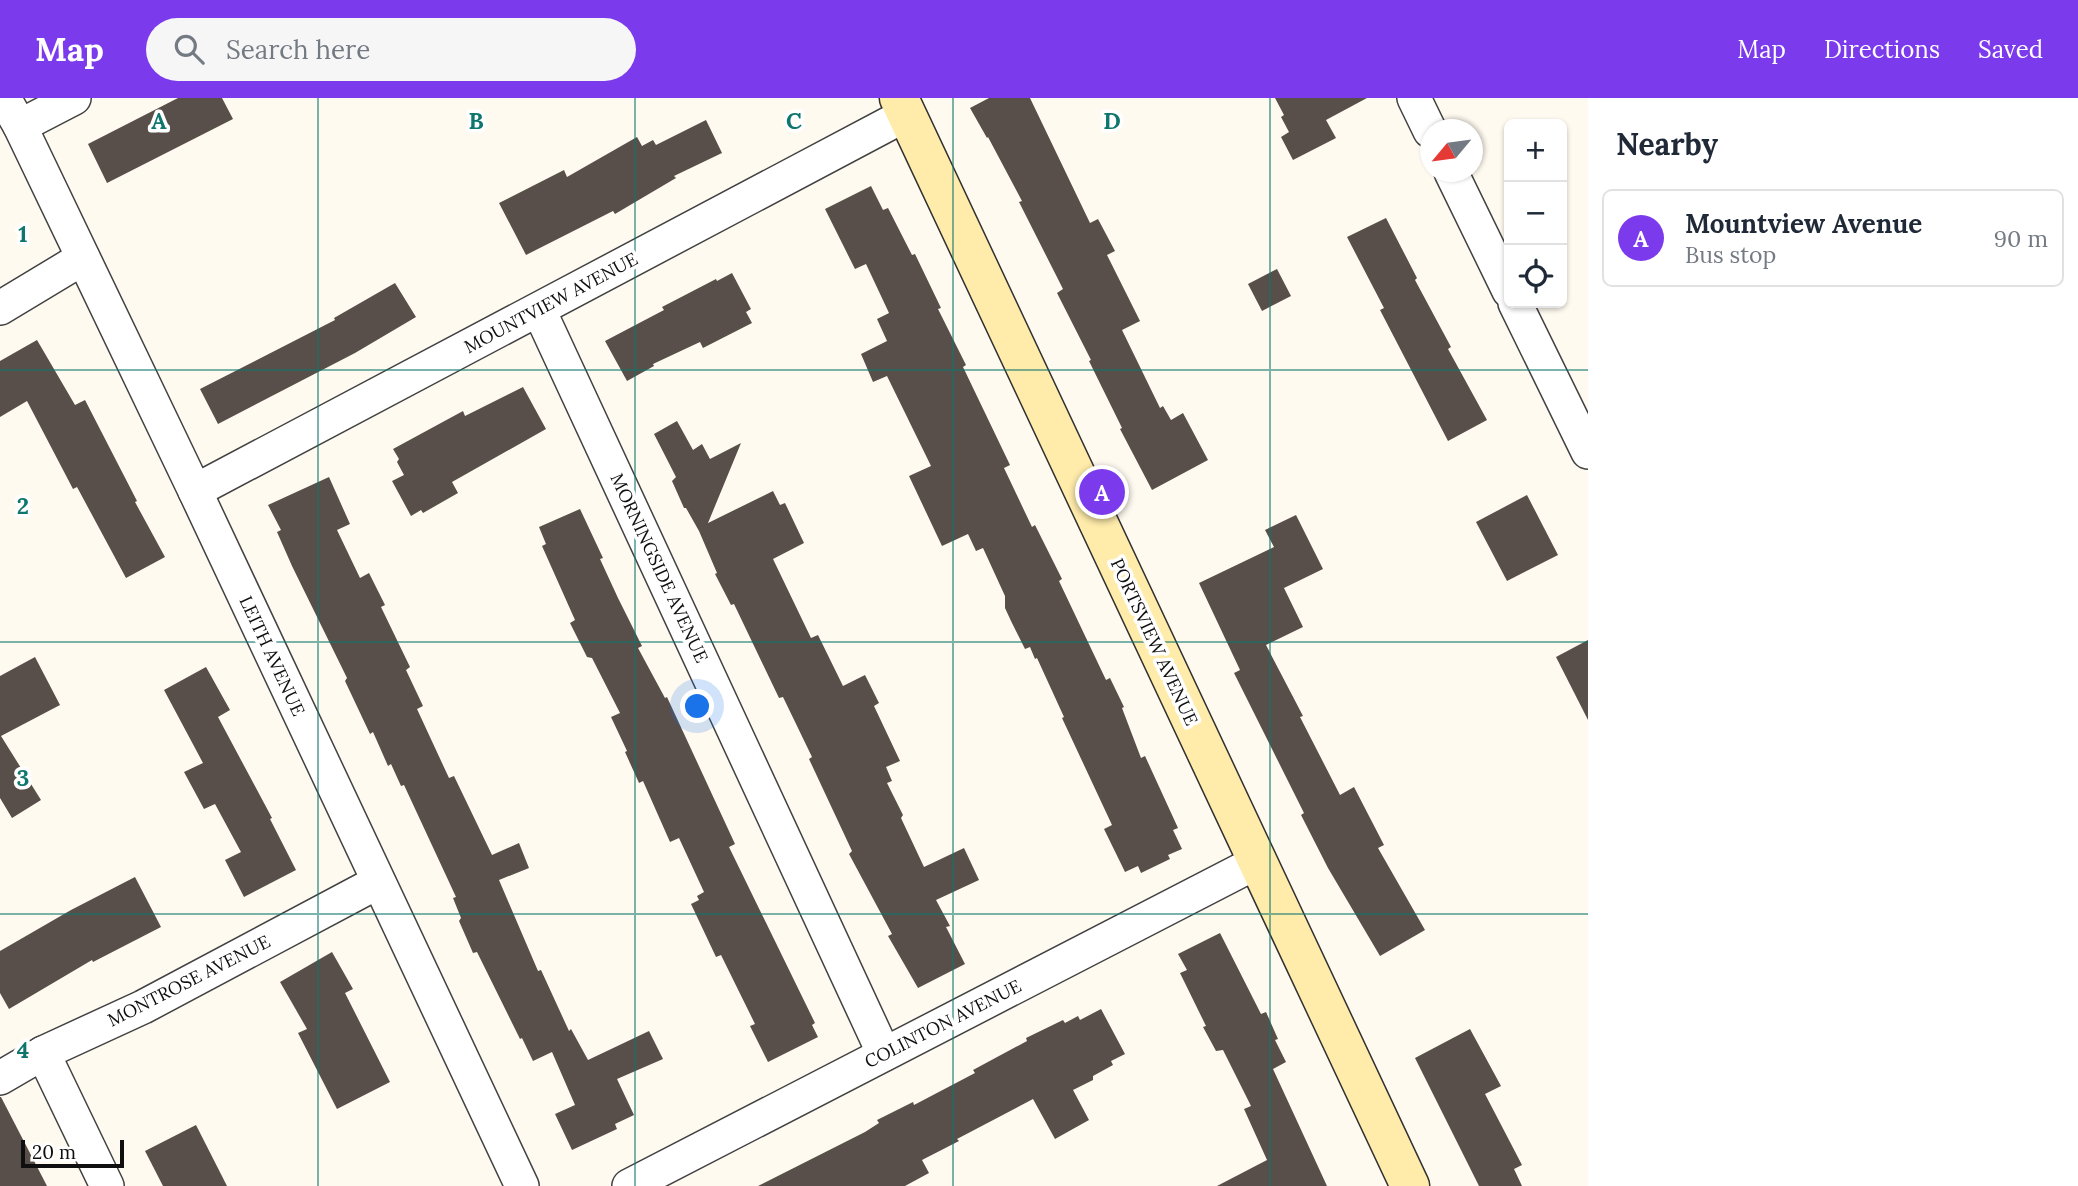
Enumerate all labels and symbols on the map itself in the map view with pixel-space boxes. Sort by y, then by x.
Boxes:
text: A [151,106,167,135]
text: B [468,106,484,135]
text: C [786,106,802,135]
text: D [1103,106,1121,135]
north arrow [1420,119,1483,182]
text: 1 [18,219,28,248]
street label: MOUNTVIEW AVENUE [460,247,642,358]
pin: A [1079,466,1125,518]
street label: MORNINGSIDE AVENUE [605,469,713,666]
text: 2 [17,491,29,520]
street label: PORTSVIEW AVENUE [1106,555,1203,729]
street label: LEITH AVENUE [235,592,310,720]
your location [680,689,714,723]
text: 3 [17,763,29,792]
street label: MONTROSE AVENUE [104,930,274,1032]
street label: COLINTON AVENUE [861,974,1025,1073]
text: 4 [17,1035,29,1064]
scale bar [21,1137,124,1169]

